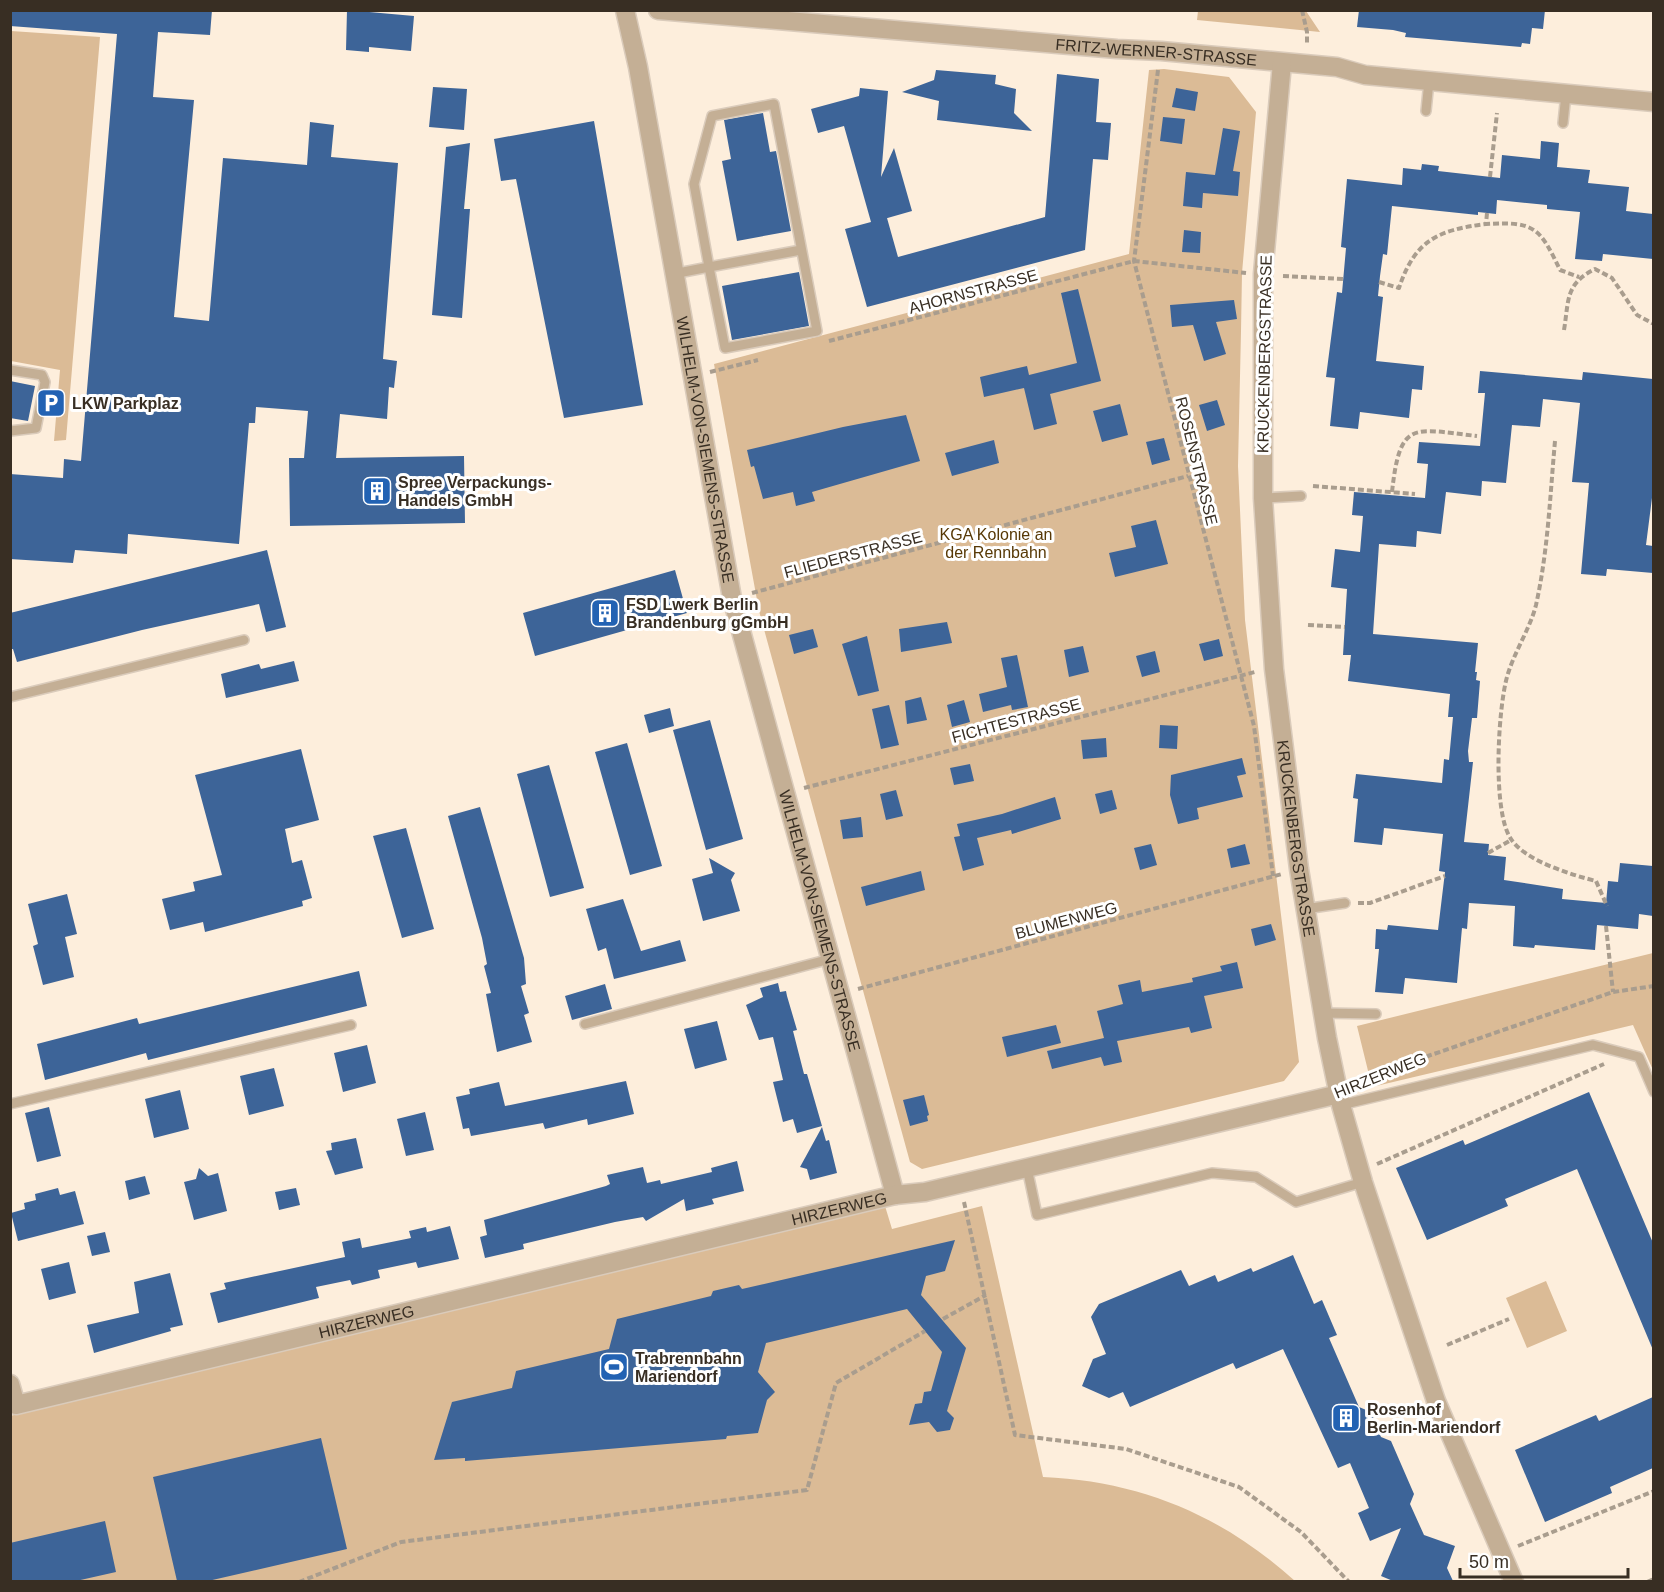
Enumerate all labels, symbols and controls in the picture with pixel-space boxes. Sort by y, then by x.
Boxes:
street label: FRITZ-WERNER-STRASSE [1055,36,1258,69]
street label: KRUCKENBERGSTRASSE [1254,255,1275,453]
street label: AHORNSTRASSE [907,266,1039,317]
street label: WILHELM-VON-SIEMENS-STRASSE [673,315,737,584]
parking icon: LKW Parkplaz [35,387,67,419]
place label: LKW Parkplaz [72,395,179,412]
street label: ROSENSTRASSE [1172,395,1221,527]
place label: Spree Verpackungs- Handels GmbH [398,474,552,509]
building icon: Spree Verpackungs- Handels GmbH [361,475,393,507]
park label: KGA Kolonie an der Rennbahn [940,526,1052,561]
street label: FLIEDERSTRASSE [782,528,924,581]
place label: FSD Lwerk Berlin Brandenburg gGmbH [626,596,789,631]
building icon: FSD Lwerk Berlin Brandenburg gGmbH [589,597,621,629]
street label: FICHTESTRASSE [950,695,1082,746]
street label: KRUCKENBERGSTRASSE [1274,739,1318,938]
street label: WILHELM-VON-SIEMENS-STRASSE [776,788,863,1053]
street label: BLUMENWEG [1013,899,1119,942]
street label: HIRZERWEG [1332,1049,1429,1102]
street label: HIRZERWEG [790,1189,889,1228]
street label: HIRZERWEG [317,1302,416,1341]
place label: Trabrennbahn Mariendorf [635,1350,742,1385]
sports icon: Trabrennbahn Mariendorf [598,1351,630,1383]
place label: Rosenhof Berlin-Mariendorf [1367,1401,1501,1436]
building icon: Rosenhof Berlin-Mariendorf [1330,1402,1362,1434]
scale bar [1460,1541,1628,1579]
text: 50 m [1469,1552,1509,1572]

